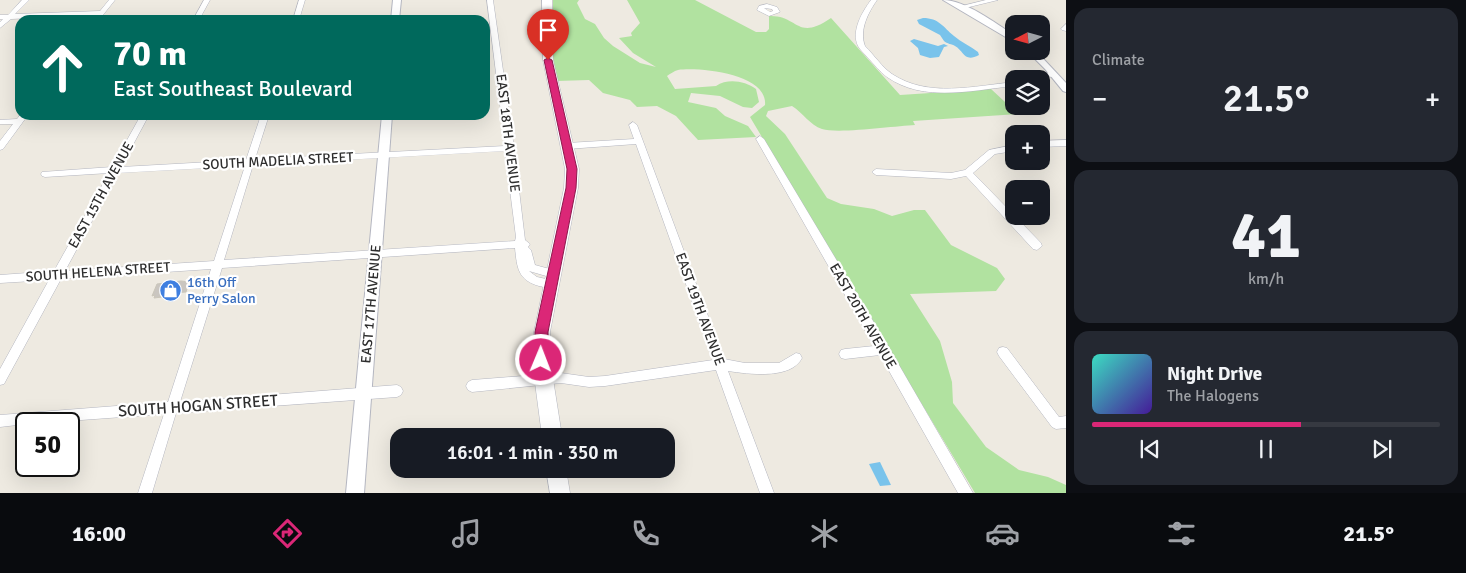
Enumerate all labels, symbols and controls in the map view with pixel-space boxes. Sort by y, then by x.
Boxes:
pin [527,9,569,60]
north arrow [1005,15,1050,60]
map controls [1005,15,1050,225]
icon: arrive [534,16,562,44]
text: 70 m [113,32,187,75]
icon: ahead [30,35,95,100]
text: Climate [1092,50,1145,70]
button: layers [1005,70,1050,115]
street label: EAST 18TH AVENUE [492,73,524,193]
text: East Southeast Boulevard [113,75,353,102]
text: 21.5° [1223,75,1309,122]
text: − [1092,82,1107,116]
text: + [1425,82,1440,116]
button: + [1005,125,1050,170]
street label: EAST 15TH AVENUE [65,139,137,251]
street label: SOUTH MADELIA STREET [202,149,354,173]
button: − [1005,180,1050,225]
text: 41 [1231,196,1301,276]
street label: EAST 17TH AVENUE [357,244,385,364]
street label: EAST 19TH AVENUE [672,250,728,368]
street label: SOUTH HELENA STREET [25,258,171,286]
street label: EAST 20TH AVENUE [826,260,900,372]
text: km/h [1248,269,1284,289]
place label: 16th Off Perry Salon [187,274,256,307]
shop icon: 16th Off Perry Salon [159,278,183,302]
position arrow [514,333,566,385]
text: Night Drive [1167,362,1262,386]
text: The Halogens [1167,386,1259,406]
street label: SOUTH HOGAN STREET [118,390,279,422]
speed limit sign: 50 [15,412,80,477]
icon: previous [1136,435,1164,463]
icon: pause [1252,435,1280,463]
icon: next [1368,435,1396,463]
text: 16:01 · 1 min · 350 m [447,441,618,465]
icon: directions [270,516,305,551]
icon: music [449,516,484,551]
icon: phone [628,516,663,551]
icon: climate [807,516,842,551]
icon: car [985,516,1020,551]
icon: filters [1164,516,1199,551]
text: 16:00 [72,520,126,547]
text: 21.5° [1343,520,1394,547]

